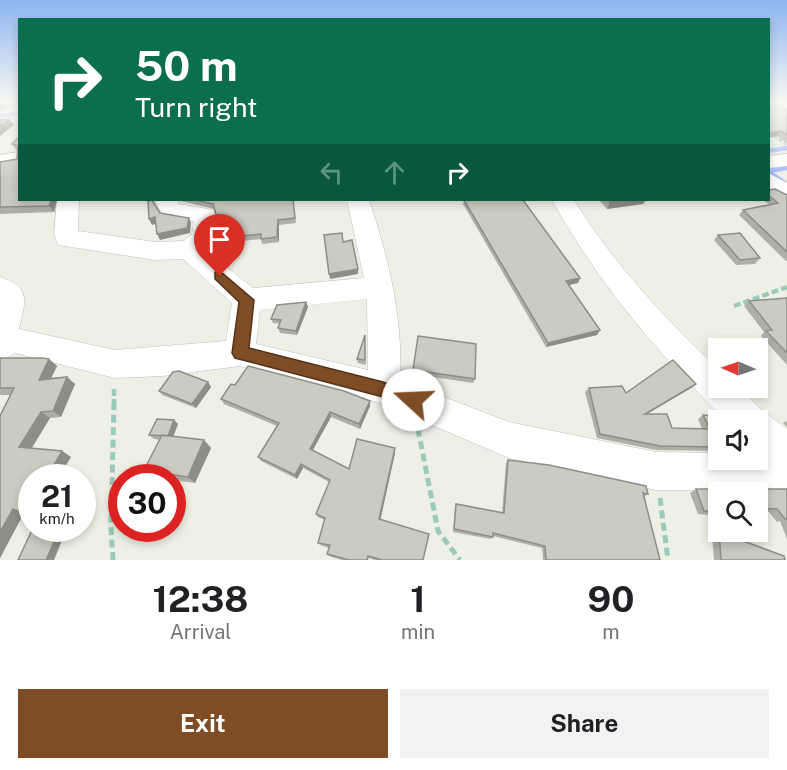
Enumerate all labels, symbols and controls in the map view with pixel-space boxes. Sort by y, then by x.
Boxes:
text: 50 m [135,41,238,90]
icon: right [36,42,114,120]
text: Turn right [135,91,258,123]
icon: left [315,156,348,189]
icon: ahead [378,156,411,189]
icon: right [441,156,474,189]
pin [194,214,245,276]
icon: arrive [203,223,236,256]
north arrow [708,338,768,398]
map controls [708,338,768,542]
position arrow [381,368,445,432]
button: sound [708,410,768,470]
speed limit sign: 30 [108,464,186,542]
text: 21 [41,478,73,514]
button: search [708,482,768,542]
text: km/h [39,510,75,527]
text: 12:38 [153,578,249,620]
text: 1 [410,578,426,620]
text: 90 [588,578,634,620]
text: Arrival [170,620,231,644]
text: min [401,620,435,644]
text: m [602,620,620,644]
button: Exit [18,689,388,758]
button: Share [400,689,769,758]

